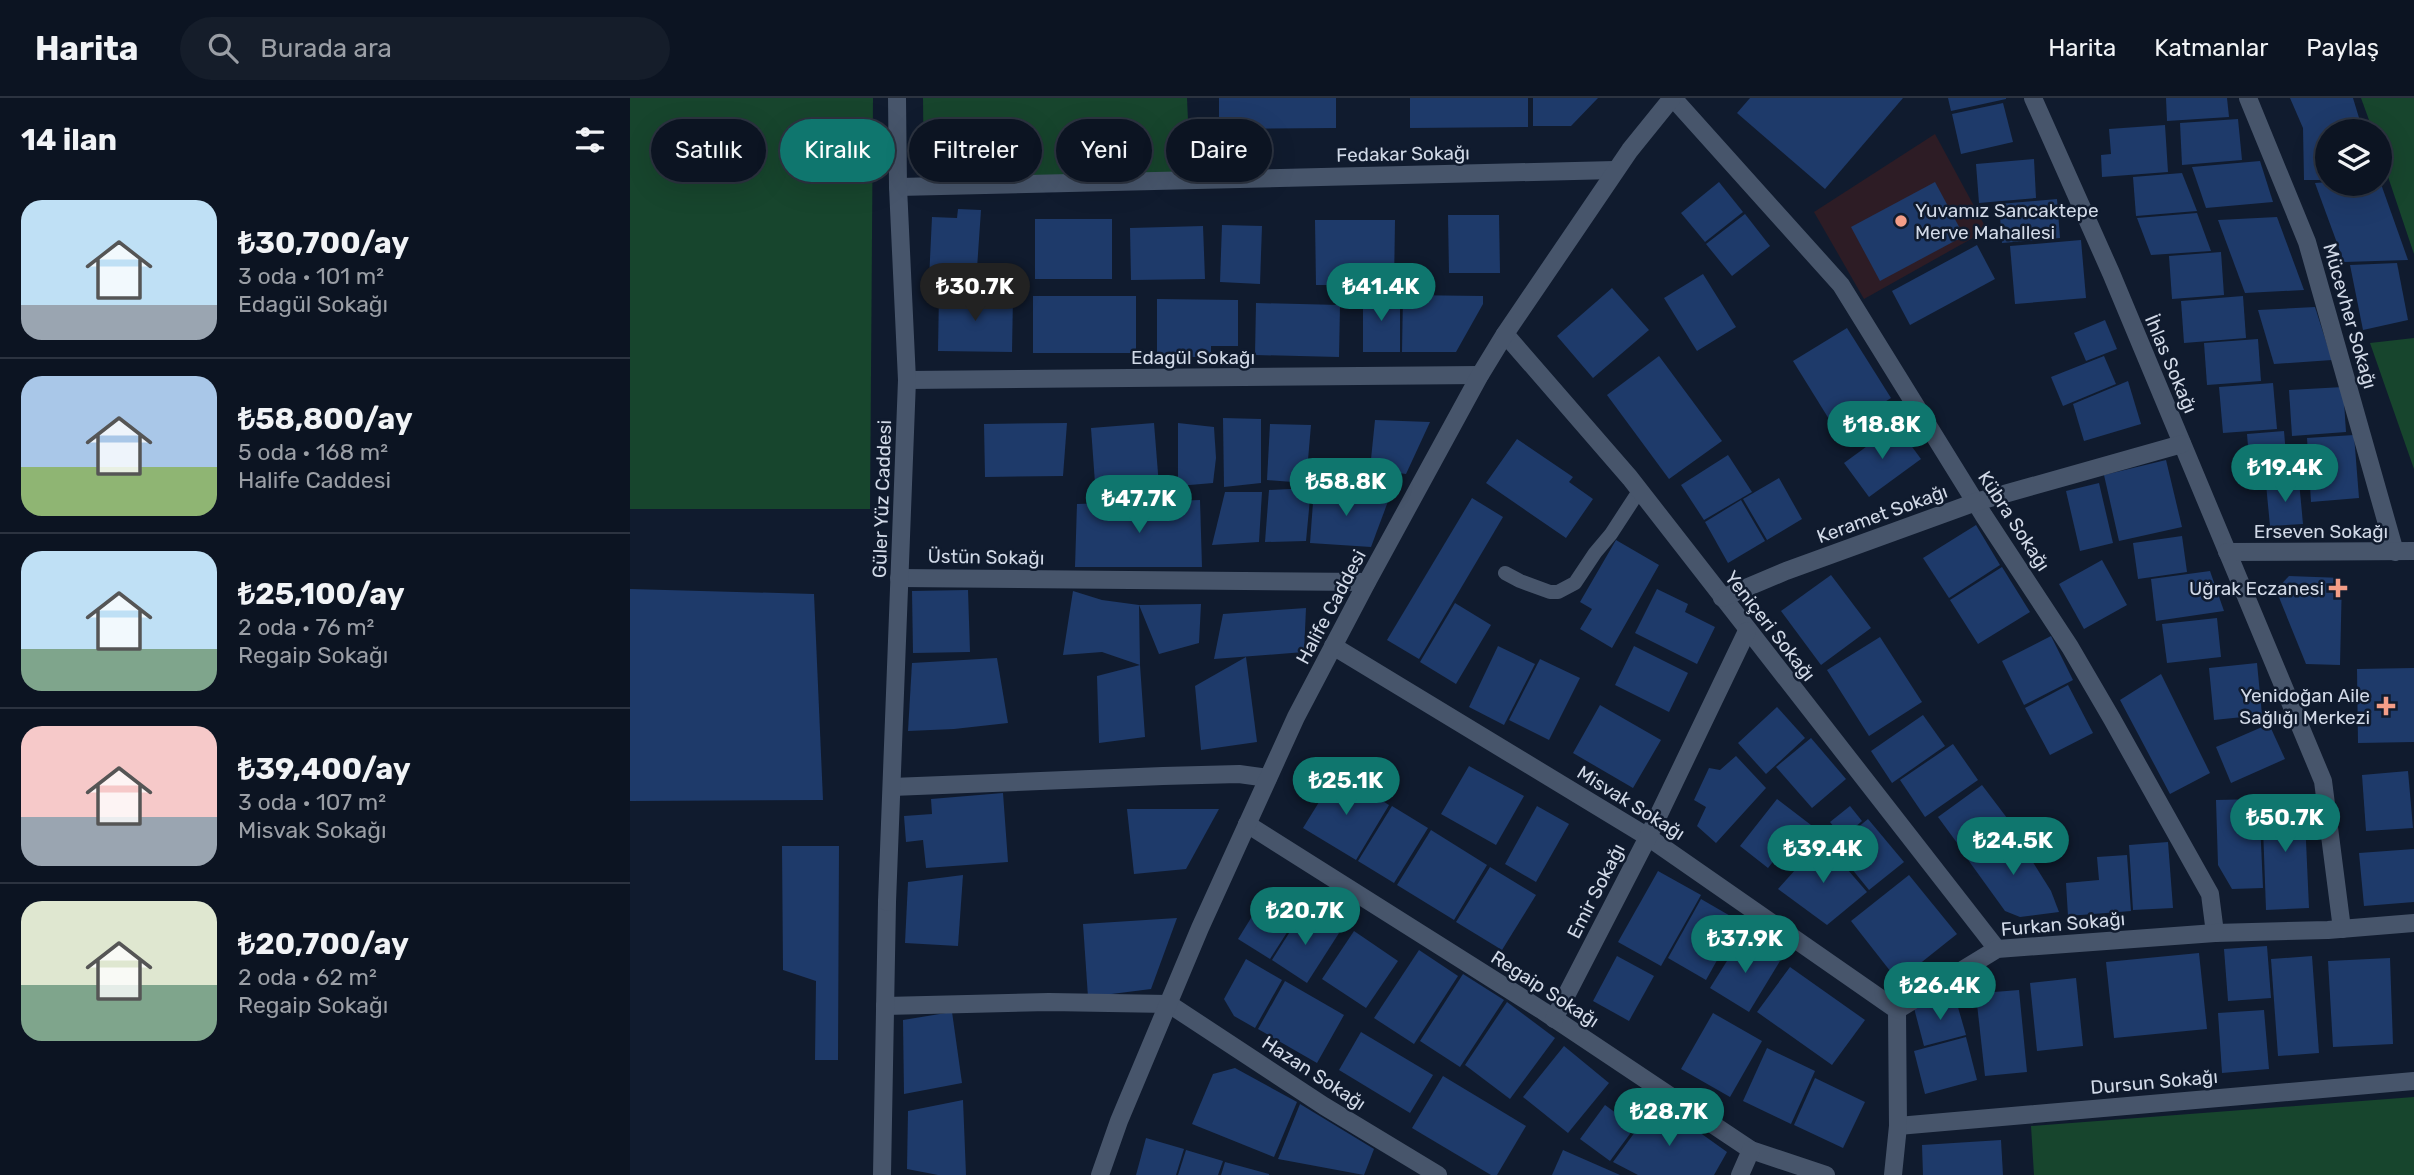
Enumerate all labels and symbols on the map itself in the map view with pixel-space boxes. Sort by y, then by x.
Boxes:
street label: Fedakar Sokağı [1336,141,1470,167]
place label: Yuvamız Sancaktepe Merve Mahallesi [1915,199,2099,244]
marker: Yuvamız Sancaktepe Merve Mahallesi [1893,213,1909,229]
street label: Mücevher Sokağı [2318,241,2382,391]
pin: ₺30.7K [918,264,1032,323]
pin: ₺41.4K [1324,264,1438,323]
street label: İhlas Sokağı [2140,311,2202,417]
street label: Edagül Sokağı [1131,346,1255,369]
pin: ₺18.8K [1825,402,1939,461]
street label: Güler Yüz Caddesi [868,420,896,578]
pin: ₺19.4K [2228,444,2342,504]
pin: ₺58.8K [1289,458,1403,518]
street label: Kübra Sokağı [1973,467,2055,575]
pin: ₺47.7K [1082,476,1196,535]
street label: Keramet Sokağı [1814,480,1950,548]
street label: Erseven Sokağı [2254,520,2388,543]
street label: Üstün Sokağı [927,544,1045,570]
street label: Halife Caddesi [1291,546,1371,668]
street label: Yeniçeri Sokağı [1720,566,1820,686]
place label: Uğrak Eczanesi [2189,577,2324,600]
marker: Uğrak Eczanesi [2330,580,2346,596]
place label: Yenidoğan Aile Sağlığı Merkezi [2239,684,2370,729]
marker: Yenidoğan Aile Sağlığı Merkezi [2376,696,2396,716]
pin: ₺25.1K [1289,758,1403,817]
street label: Misvak Sokağı [1573,761,1689,845]
pin: ₺50.7K [2228,794,2342,854]
pin: ₺24.5K [1956,818,2070,877]
pin: ₺39.4K [1766,826,1880,885]
street label: Emir Sokağı [1562,840,1630,942]
pin: ₺20.7K [1248,888,1362,947]
street label: Furkan Sokağı [2000,907,2126,941]
pin: ₺37.9K [1688,916,1802,975]
street label: Regaip Sokağı [1487,946,1603,1032]
pin: ₺26.4K [1883,962,1997,1022]
street label: Hazan Sokağı [1258,1031,1370,1115]
street label: Dursun Sokağı [2089,1065,2219,1099]
pin: ₺28.7K [1612,1088,1726,1148]

